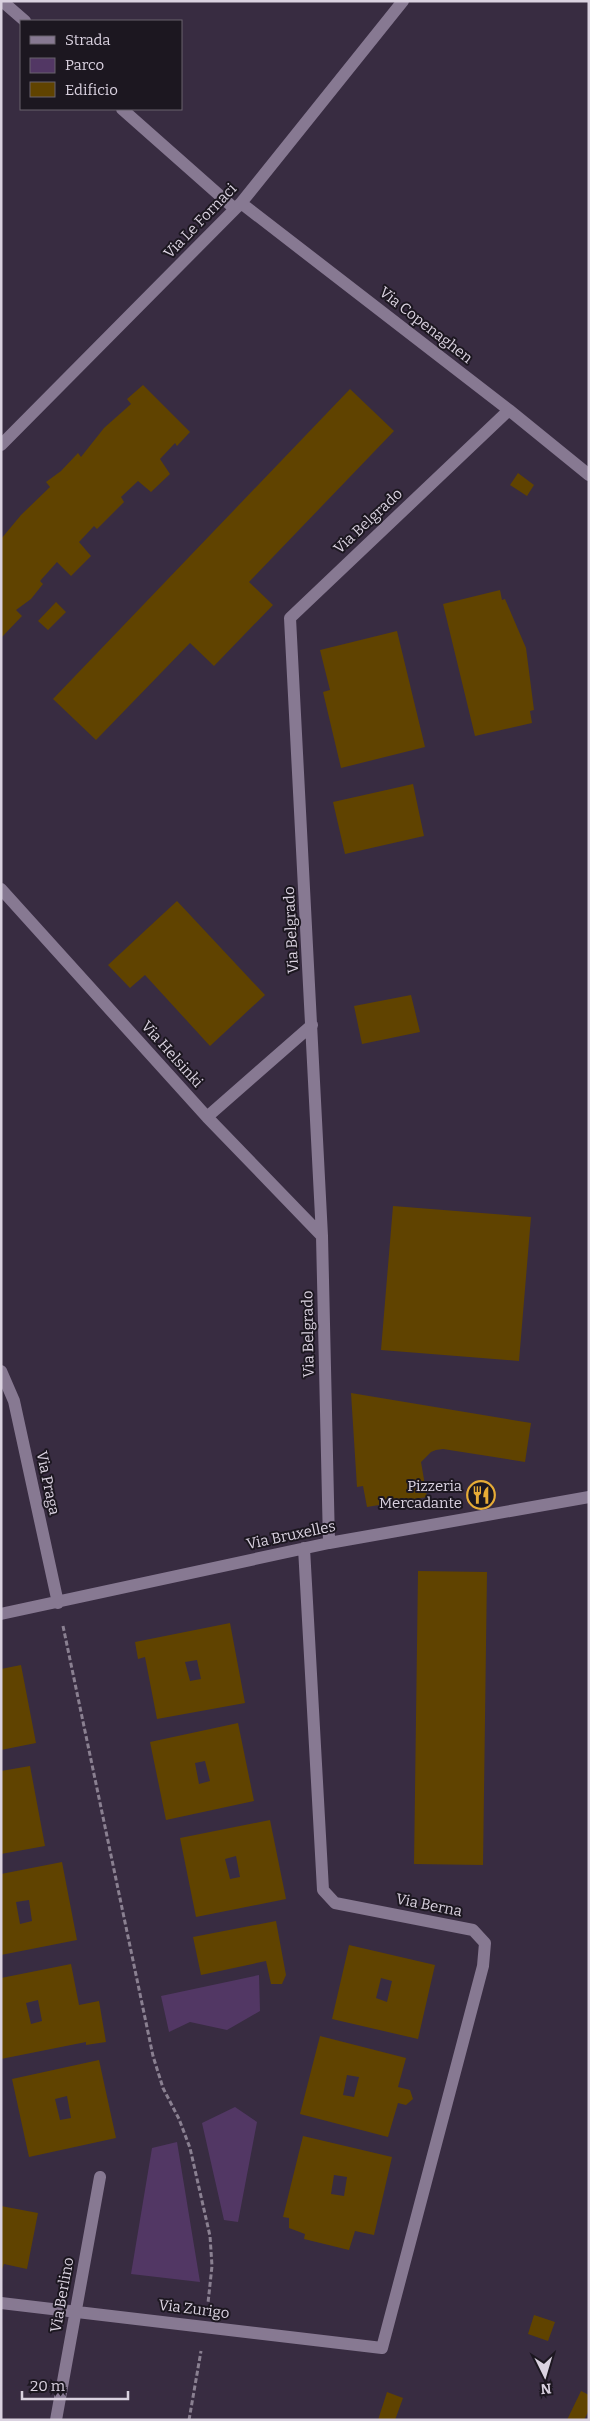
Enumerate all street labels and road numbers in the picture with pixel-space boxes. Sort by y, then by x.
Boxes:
street label: Via Le Fornaci [160,179,241,262]
street label: Via Copenaghen [376,283,477,367]
street label: Via Belgrado [330,485,406,557]
street label: Via Belgrado [280,886,302,974]
street label: Via Helsinki [137,1017,207,1091]
street label: Via Belgrado [298,1290,318,1378]
street label: Via Praga [32,1449,64,1517]
street label: Via Bruxelles [245,1517,337,1553]
street label: Via Berna [394,1890,464,1920]
street label: Via Berlino [47,2256,77,2334]
street label: Via Zurigo [158,2296,230,2322]

